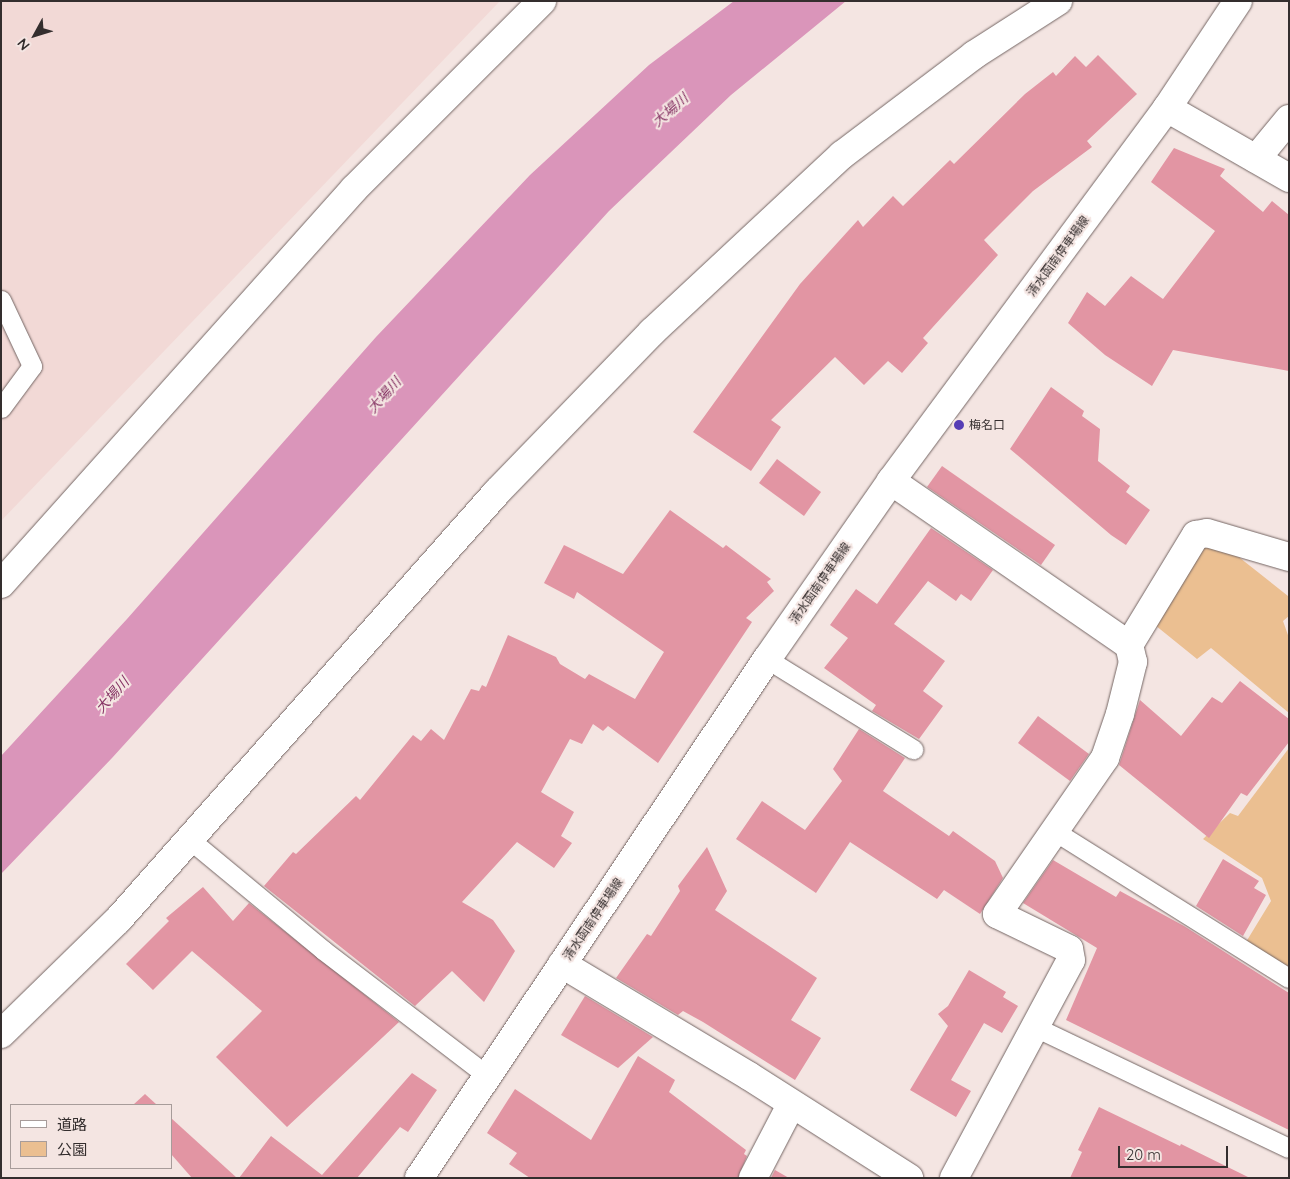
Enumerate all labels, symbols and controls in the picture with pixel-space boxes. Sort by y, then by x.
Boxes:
north arrow [10,10,60,60]
text: N [13,35,34,54]
water label: 大場川 [649,90,691,130]
street label: 清水函南停車場線 [1024,213,1092,299]
water label: 大場川 [364,374,404,416]
place label: 梅名口 [969,418,1005,432]
marker: 梅名口 [953,419,965,431]
street label: 清水函南停車場線 [787,540,853,626]
water label: 大場川 [92,674,132,716]
street label: 清水函南停車場線 [560,875,626,963]
legend [10,1104,172,1169]
text: 道路 [57,1115,87,1134]
scale bar [1120,1136,1230,1168]
text: 公園 [57,1140,87,1159]
text: 20 m [1126,1145,1161,1164]

